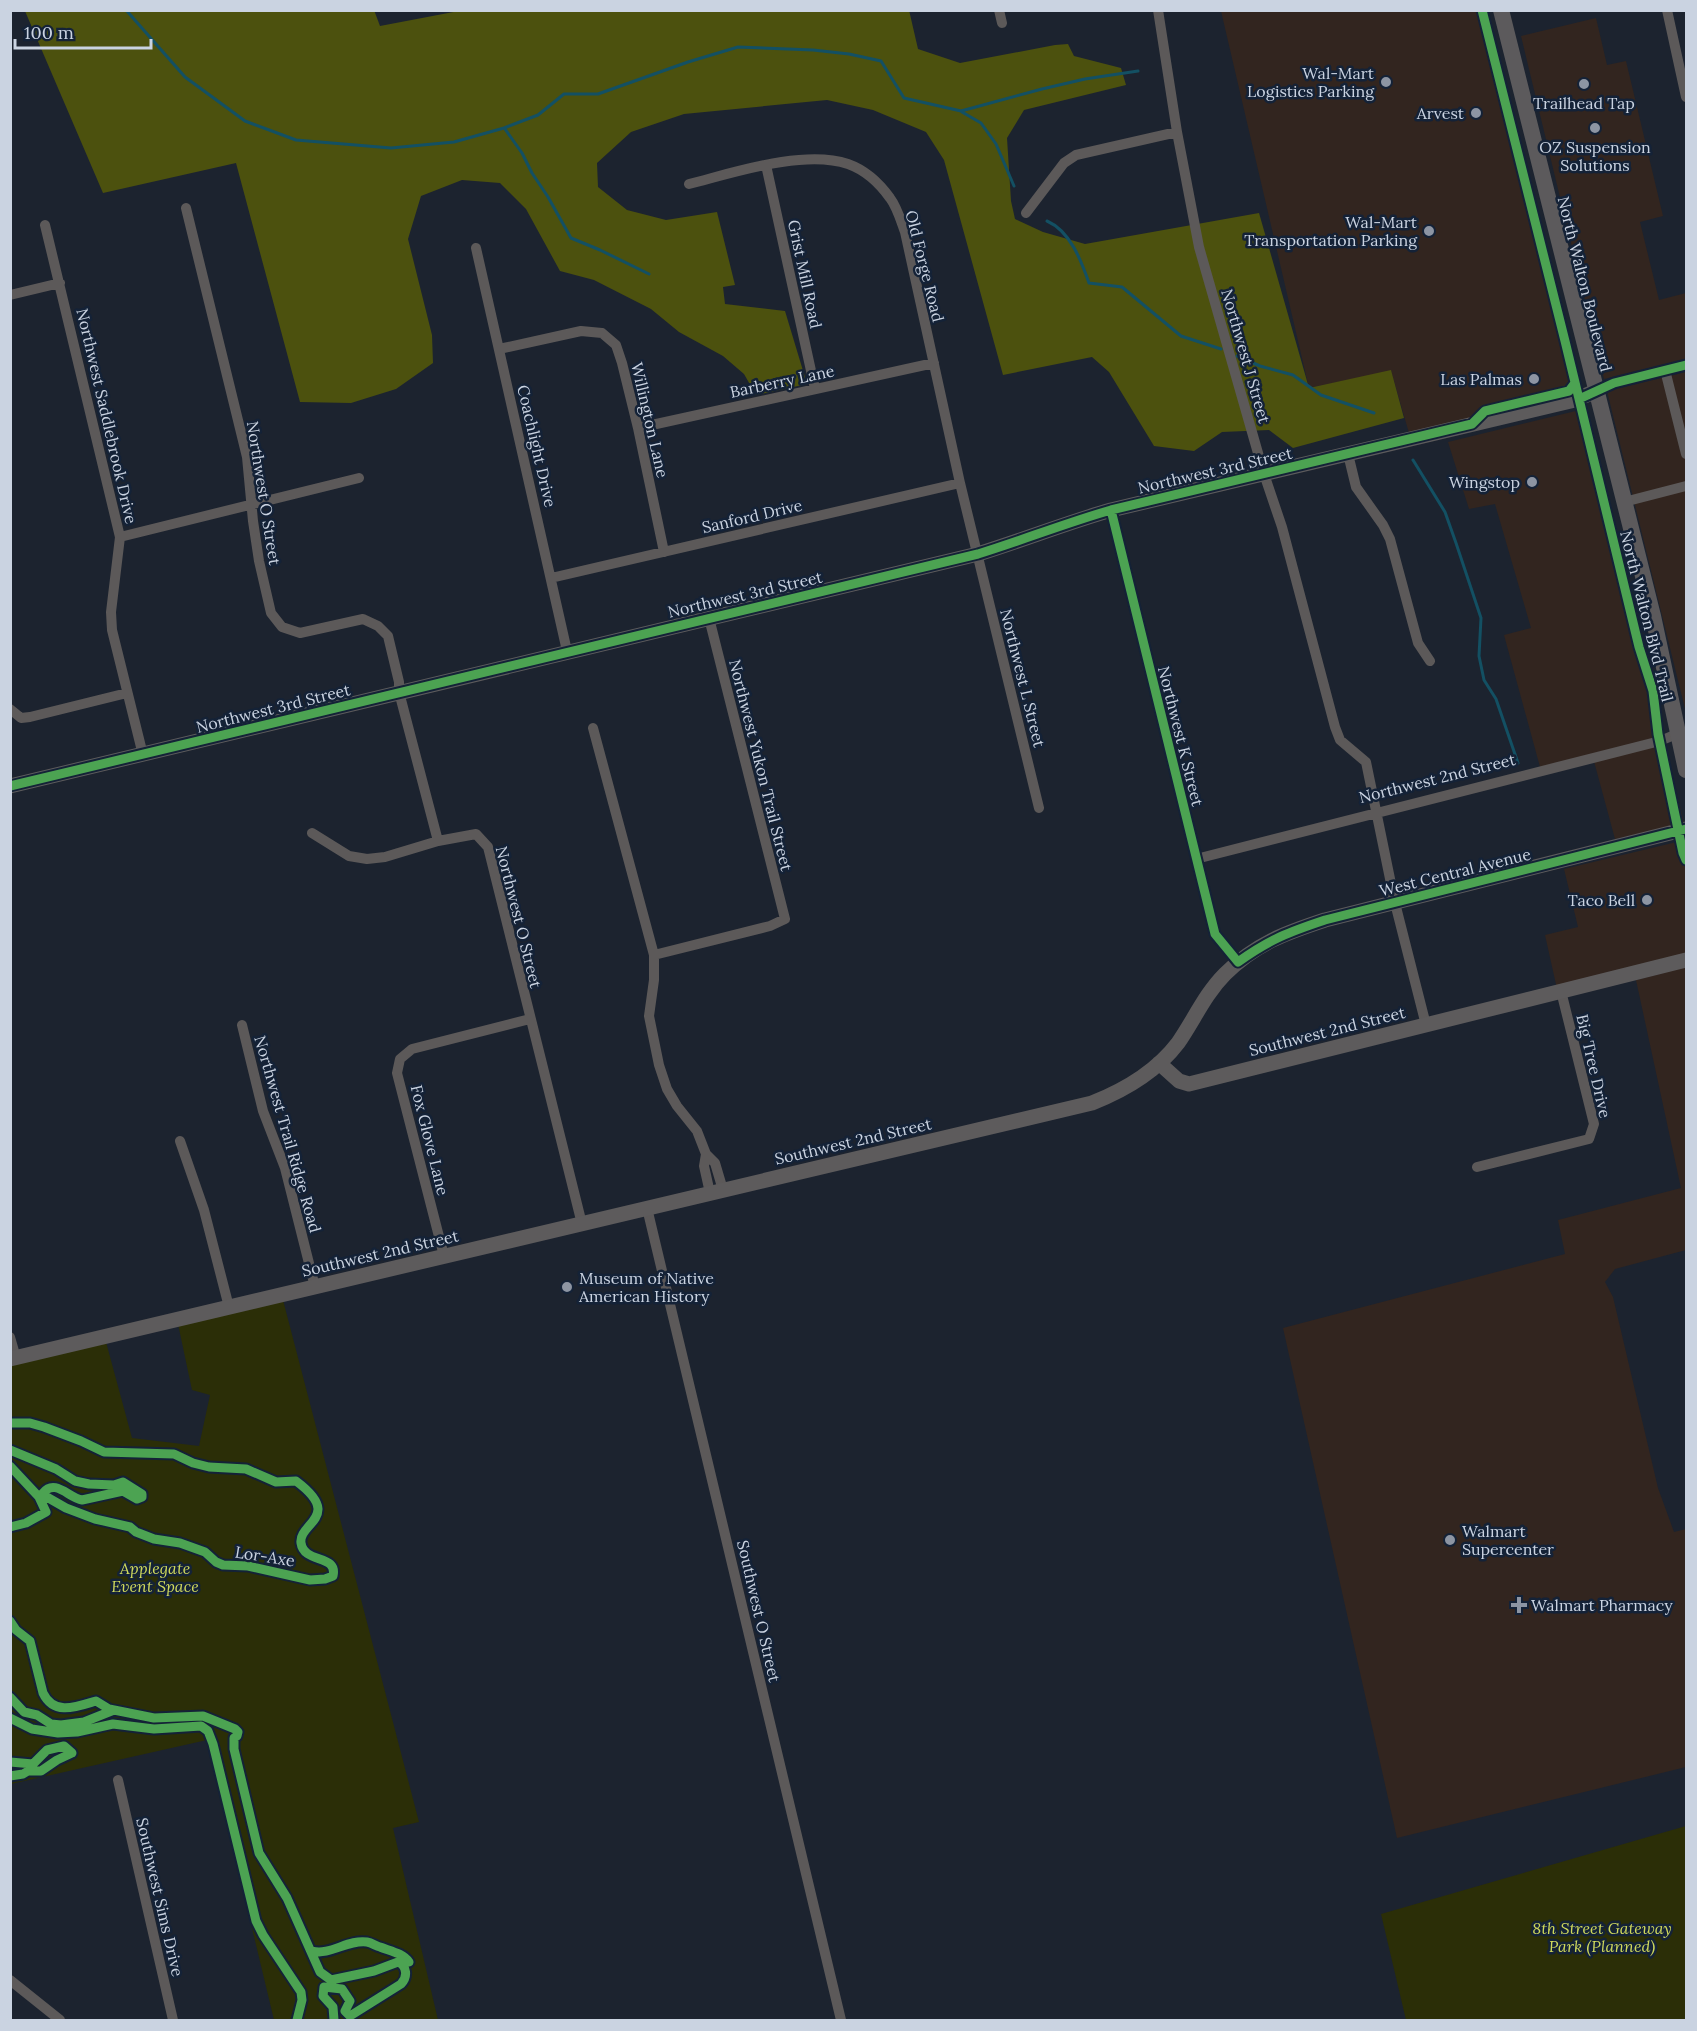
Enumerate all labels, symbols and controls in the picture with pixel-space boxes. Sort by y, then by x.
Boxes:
scale bar [15,12,152,50]
text: 100 m [24,21,74,44]
place label: Wal-Mart Logistics Parking [1247,63,1375,101]
marker: Wal-Mart Logistics Parking [1379,75,1393,89]
marker: Trailhead Tap [1577,77,1591,91]
place label: Trailhead Tap [1533,93,1635,113]
place label: Arvest [1416,103,1465,123]
marker: Arvest [1469,106,1483,120]
marker: OZ Suspension Solutions [1588,121,1602,135]
place label: OZ Suspension Solutions [1539,137,1651,175]
street label: North Walton Boulevard [1554,194,1617,374]
street label: Old Forge Road [901,208,949,324]
place label: Wal-Mart Transportation Parking [1244,212,1418,250]
street label: Grist Mill Road [784,218,826,331]
marker: Wal-Mart Transportation Parking [1422,224,1436,238]
street label: Northwest J Street [1217,287,1275,426]
street label: Northwest Saddlebrook Drive [72,306,142,526]
street label: Willington Lane [627,360,673,480]
street label: Barberry Lane [728,360,836,402]
place label: Las Palmas [1440,369,1522,389]
marker: Las Palmas [1527,372,1541,386]
street label: Coachlight Drive [513,383,561,509]
street label: Northwest O Street [243,420,285,567]
street label: Northwest 3rd Street [1136,442,1295,498]
place label: Wingstop [1449,472,1520,492]
marker: Wingstop [1525,475,1539,489]
street label: Sanford Drive [700,495,804,537]
street label: North Walton Blvd Trail [1616,528,1678,704]
street label: Northwest 3rd Street [666,566,825,622]
street label: Northwest L Street [996,607,1050,750]
street label: Northwest Yukon Trail Street [725,657,797,874]
street label: Northwest K Street [1154,664,1208,809]
street label: Northwest 3rd Street [194,679,353,737]
street label: Northwest 2nd Street [1357,749,1518,807]
street label: West Central Avenue [1377,843,1533,900]
street label: Northwest O Street [492,844,546,991]
place label: Taco Bell [1568,890,1635,910]
marker: Taco Bell [1640,893,1654,907]
street label: Southwest 2nd Street [1247,1002,1408,1060]
street label: Big Tree Drive [1572,1012,1616,1120]
street label: Northwest Trail Ridge Road [250,1033,326,1235]
street label: Fox Glove Lane [407,1083,454,1198]
street label: Southwest 2nd Street [773,1113,934,1169]
street label: Southwest 2nd Street [300,1225,461,1281]
place label: Museum of Native American History [578,1268,714,1306]
marker: Museum of Native American History [560,1280,574,1294]
place label: Walmart Supercenter [1462,1521,1554,1559]
marker: Walmart Supercenter [1443,1533,1457,1547]
street label: Southwest O Street [733,1538,785,1685]
street label: Lor-Axe [234,1541,297,1571]
park label: Applegate Event Space [111,1558,199,1596]
place label: Walmart Pharmacy [1531,1595,1673,1615]
marker: Walmart Pharmacy [1512,1598,1526,1612]
street label: Southwest Sims Drive [132,1816,188,1979]
park label: 8th Street Gateway Park (Planned) [1532,1918,1672,1957]

